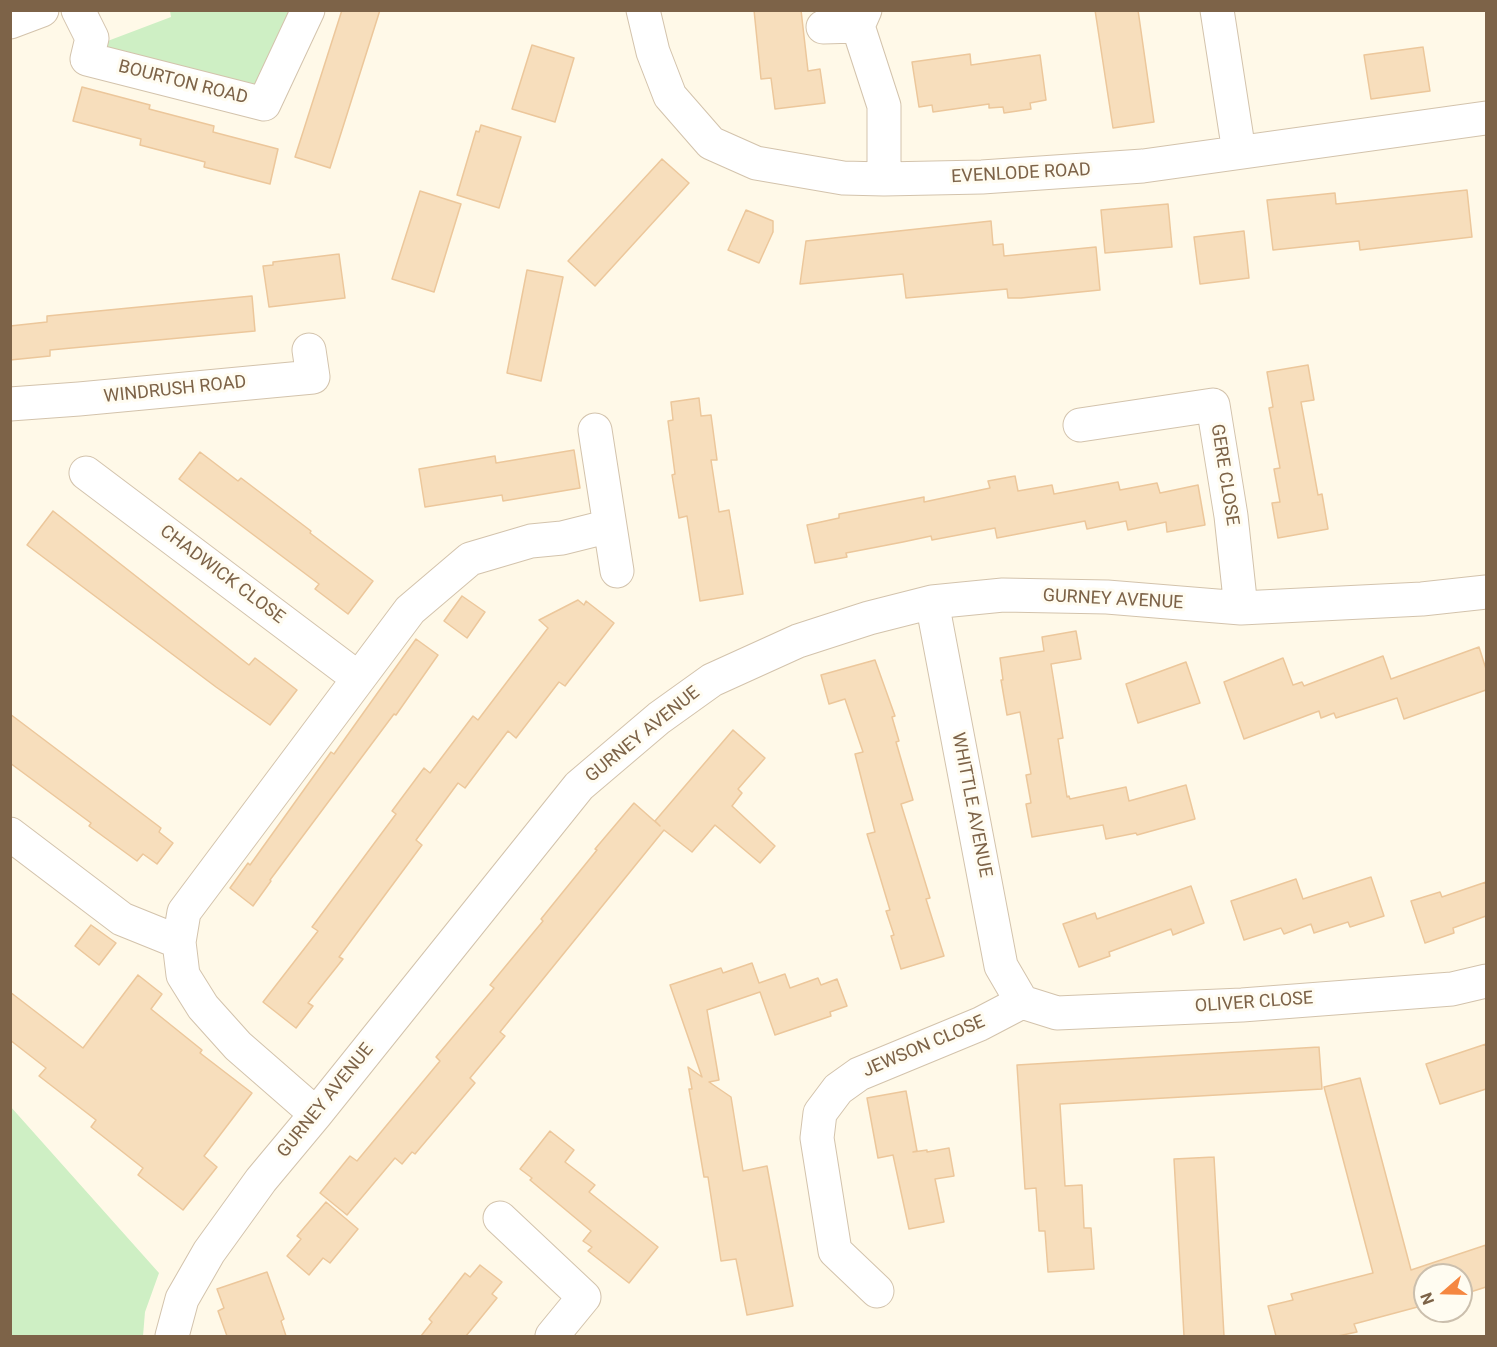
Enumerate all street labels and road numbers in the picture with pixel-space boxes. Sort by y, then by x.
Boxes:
street label: BOURTON ROAD [116,56,250,110]
street label: EVENLODE ROAD [951,160,1091,188]
street label: WINDRUSH ROAD [103,372,247,408]
street label: GERE CLOSE [1205,423,1243,527]
street label: CHADWICK CLOSE [155,521,289,629]
street label: GURNEY AVENUE [1042,586,1184,614]
street label: GURNEY AVENUE [581,682,705,788]
street label: WHITTLE AVENUE [946,731,996,879]
street label: OLIVER CLOSE [1194,988,1314,1018]
street label: JEWSON CLOSE [860,1012,988,1082]
street label: GURNEY AVENUE [273,1039,379,1163]

